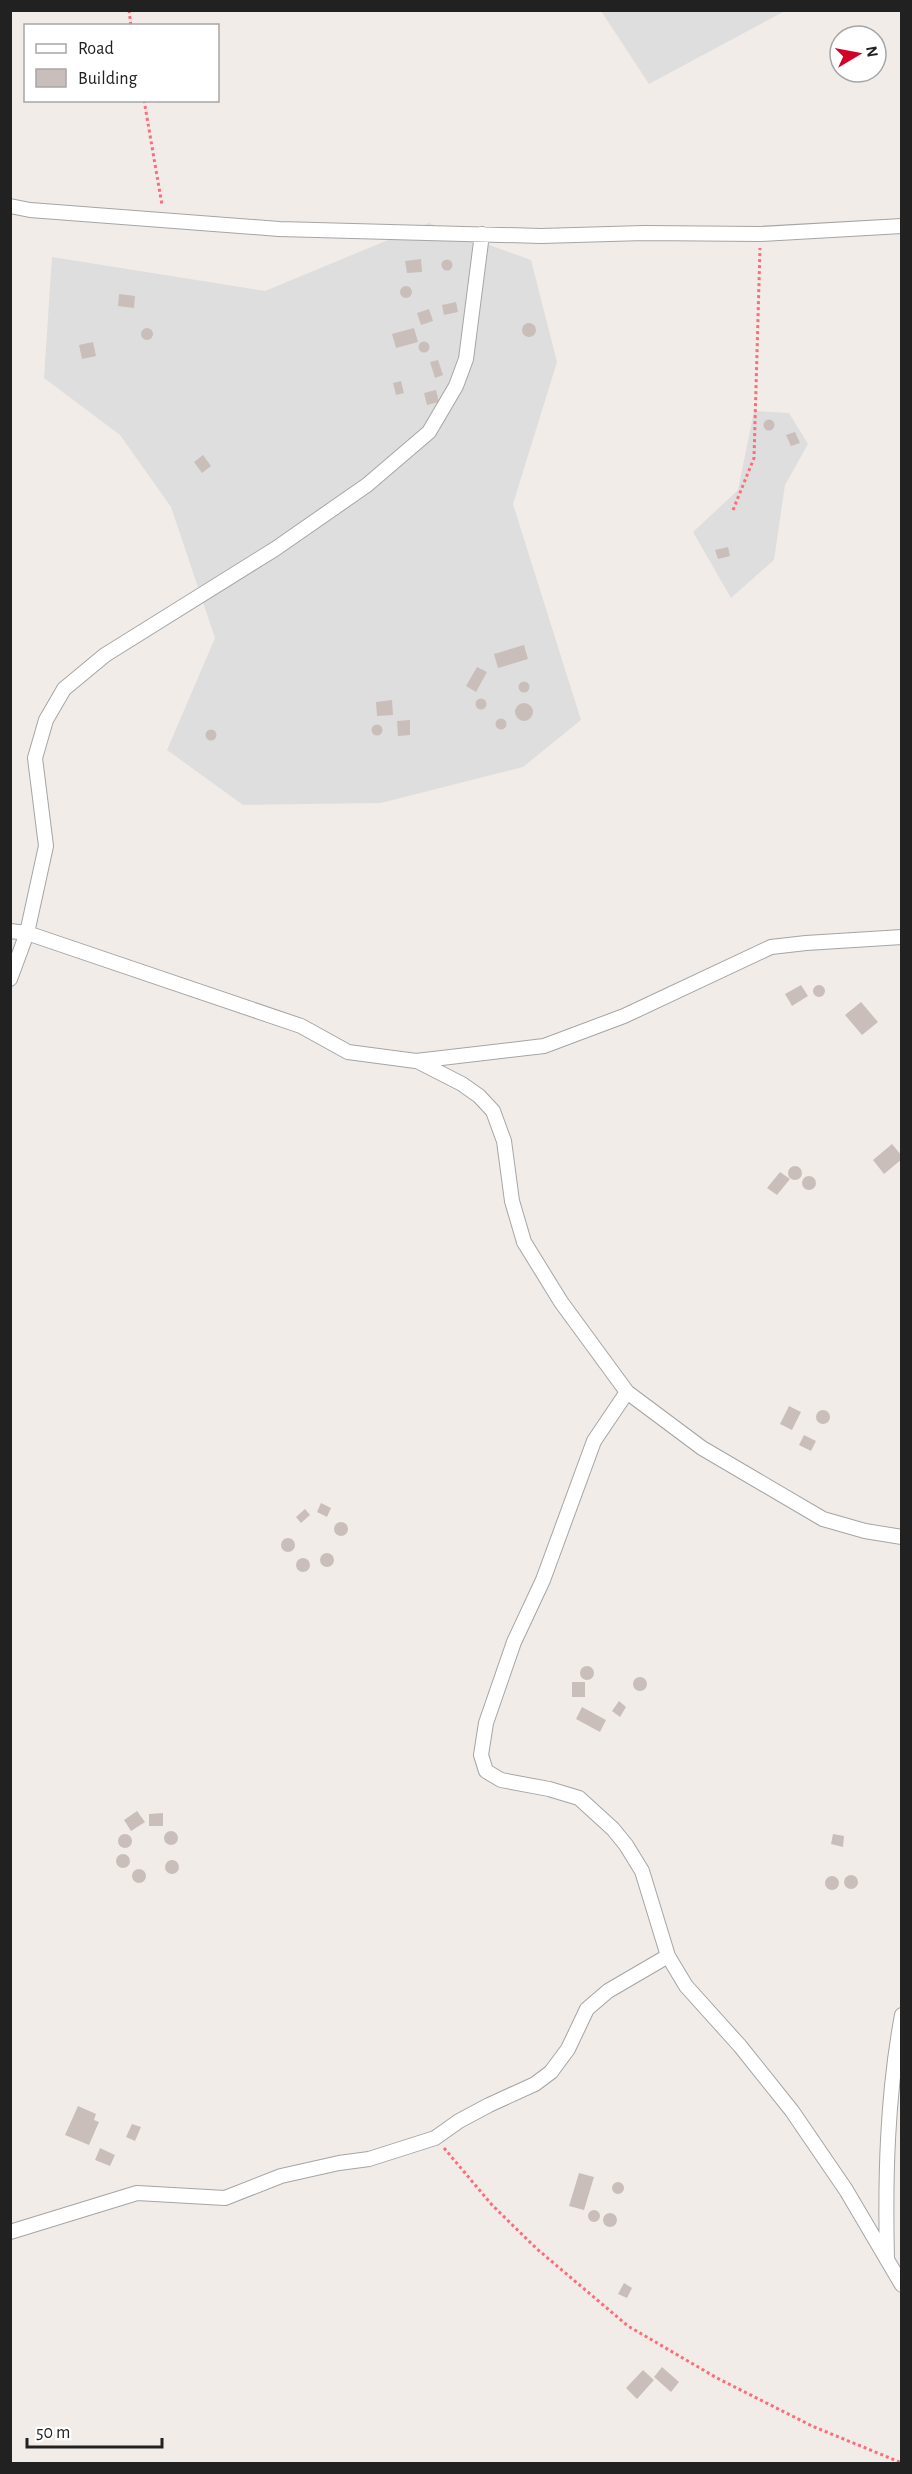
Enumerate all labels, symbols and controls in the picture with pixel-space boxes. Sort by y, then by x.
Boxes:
legend [24,24,219,102]
north arrow [828,24,888,84]
text: Road [78,40,114,58]
text: N [863,45,881,58]
text: Building [78,70,138,88]
scale bar [27,2411,162,2449]
text: 50 m [36,2424,70,2442]

